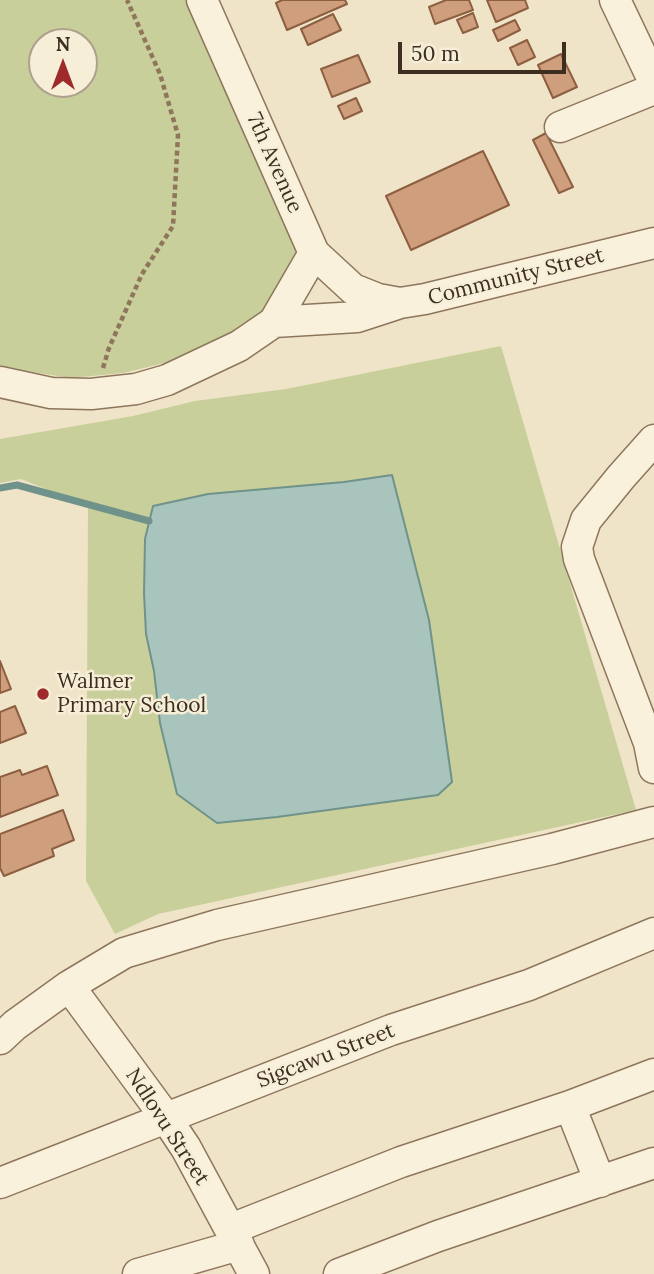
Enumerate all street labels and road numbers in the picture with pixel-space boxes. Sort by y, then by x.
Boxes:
street label: 7th Avenue [241,109,307,217]
street label: Community Street [425,243,607,311]
street label: Sigcawu Street [254,1018,398,1094]
street label: Ndlovu Street [120,1064,214,1190]

